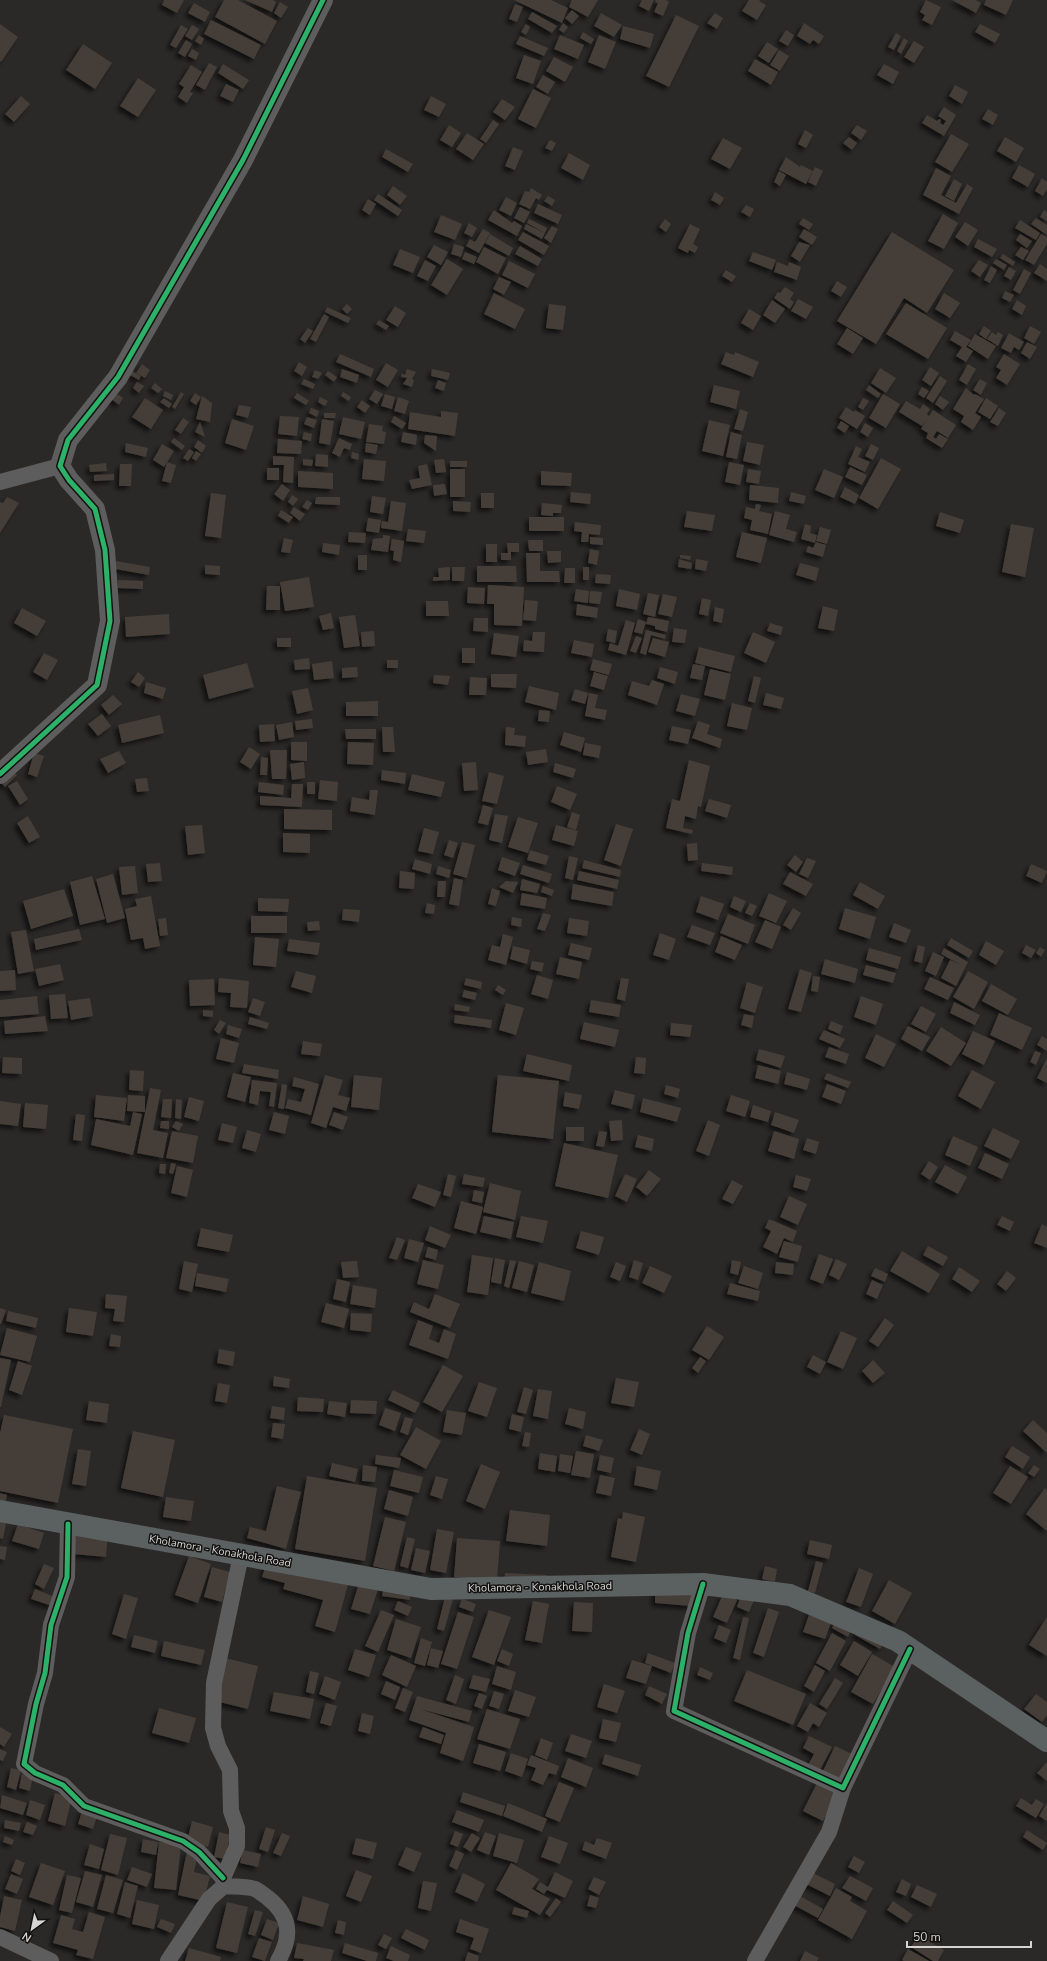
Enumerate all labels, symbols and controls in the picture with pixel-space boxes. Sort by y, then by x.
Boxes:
street label: Kholamora - Konakhola Road [148,1531,292,1571]
street label: Kholamora - Konakhola Road [468,1578,612,1596]
north arrow [12,1909,52,1949]
scale bar [907,1923,1031,1949]
text: N [19,1928,34,1945]
text: 50 m [913,1929,941,1945]

